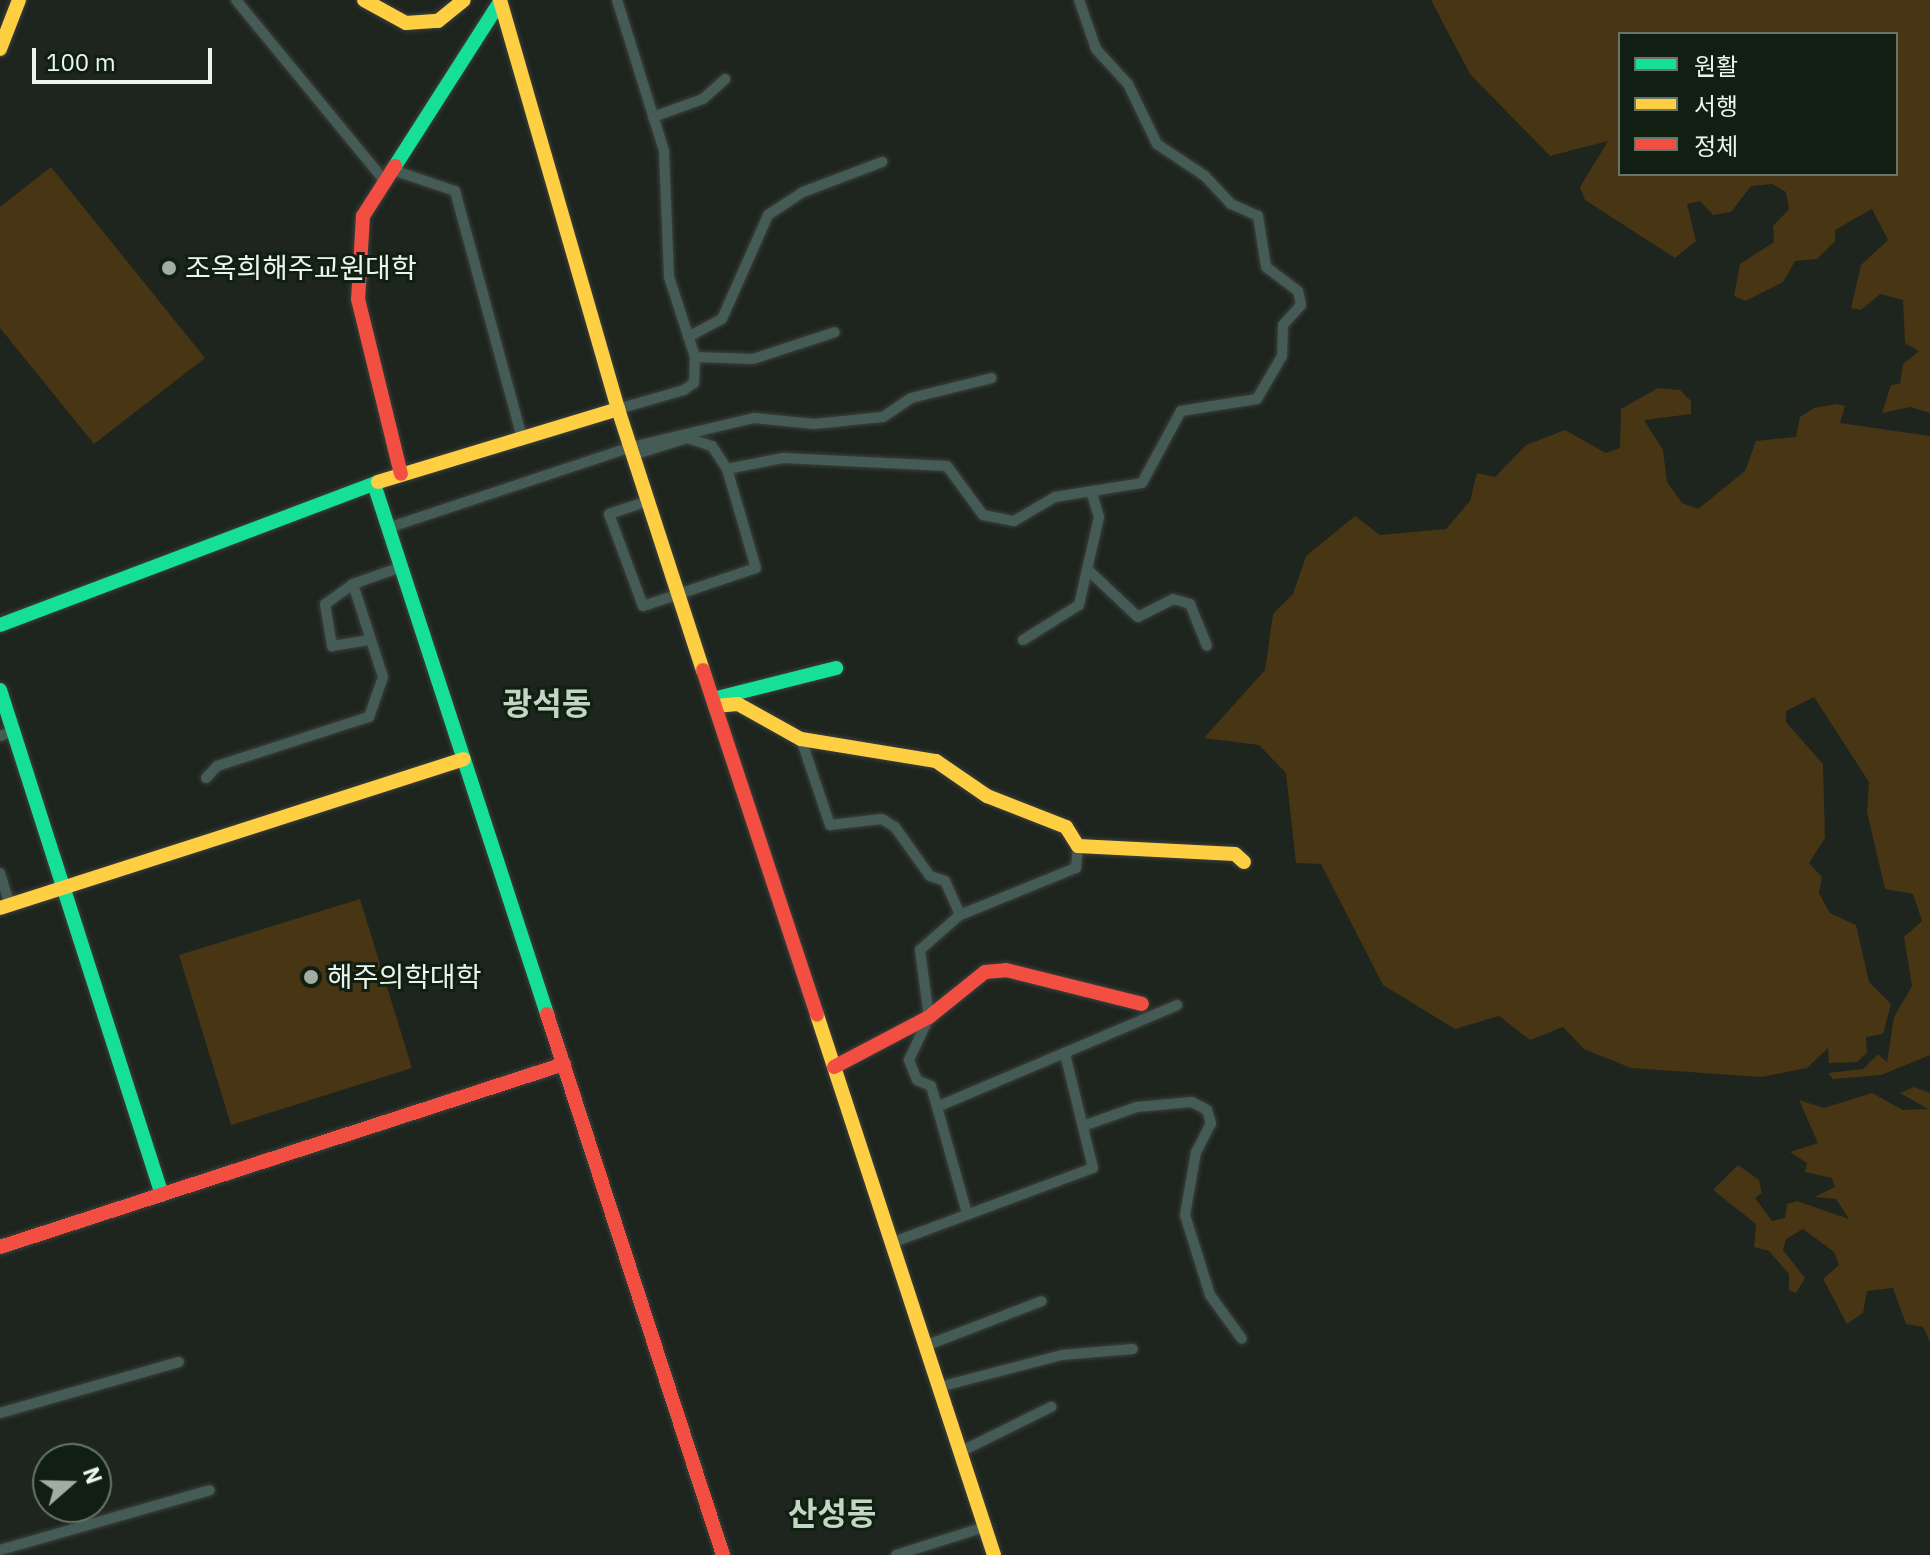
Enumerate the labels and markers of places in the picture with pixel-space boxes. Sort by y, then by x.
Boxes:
place label: 조옥희해주교원대학 [185,251,417,285]
marker: 조옥희해주교원대학 [160,259,178,277]
place label: 해주의학대학 [327,960,482,994]
marker: 해주의학대학 [302,968,320,986]

